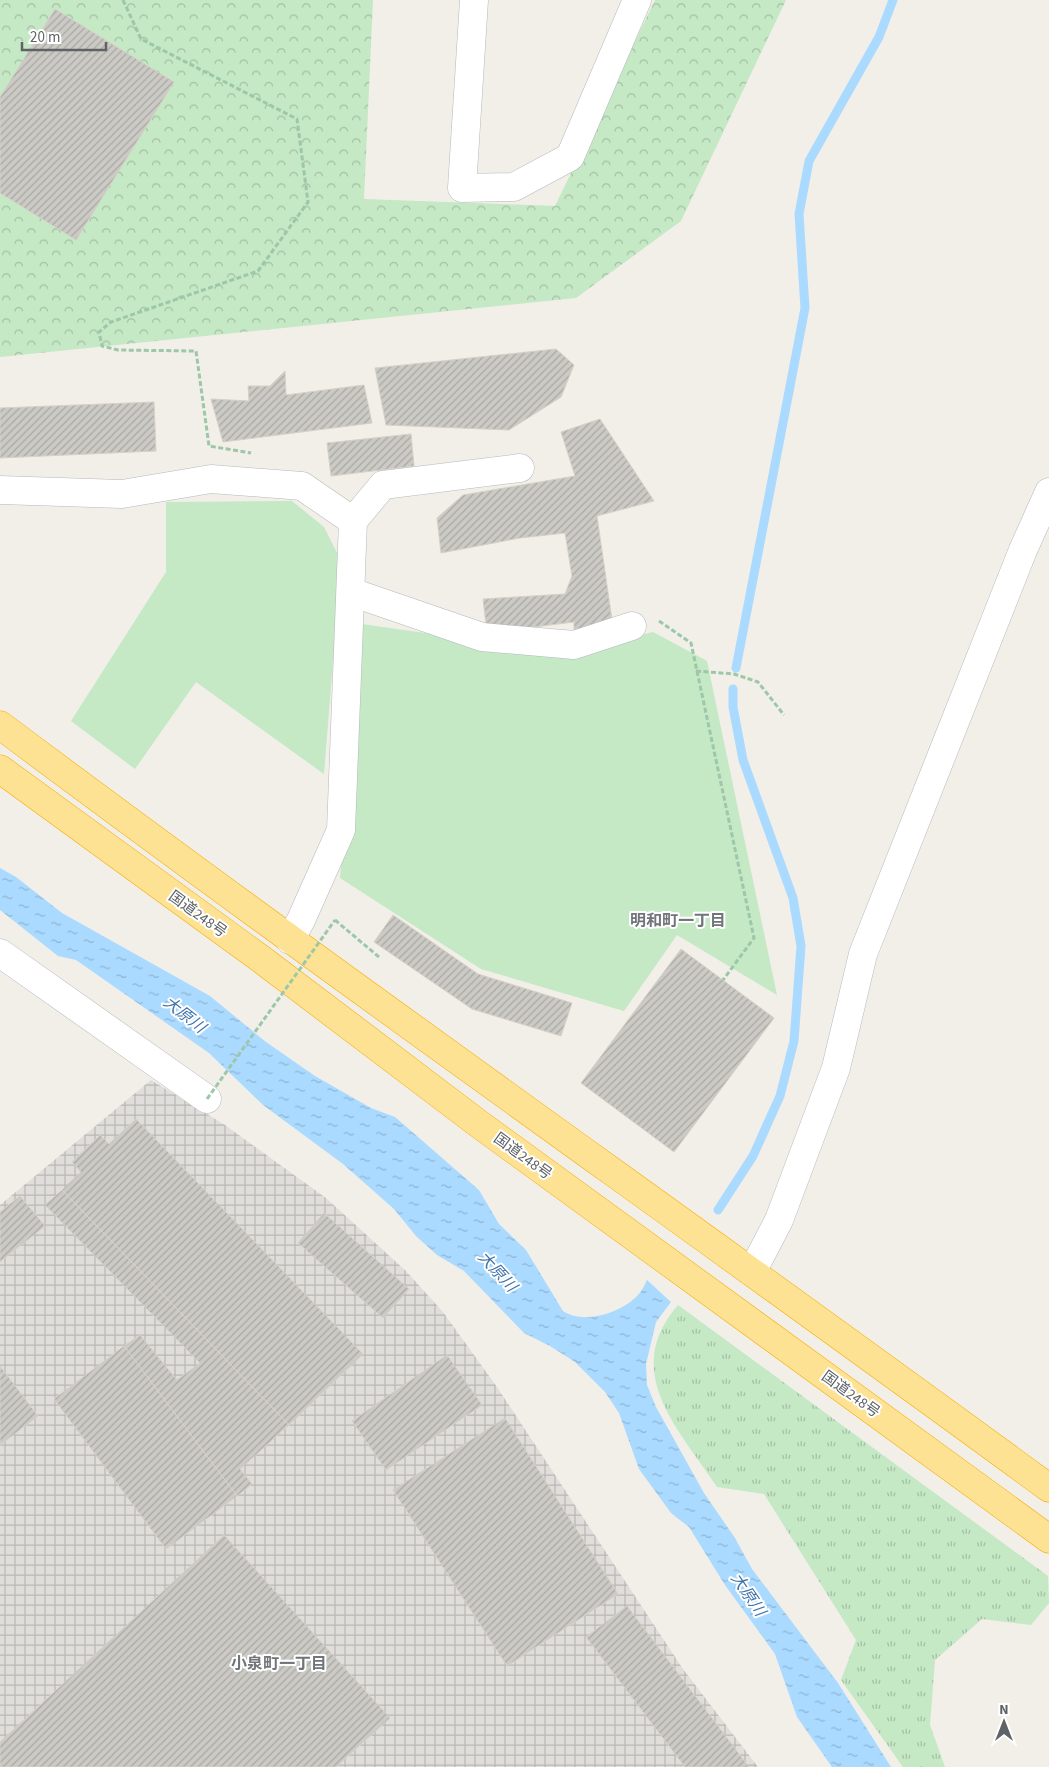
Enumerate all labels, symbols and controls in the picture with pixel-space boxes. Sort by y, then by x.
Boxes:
scale bar [22,20,106,52]
text: 20 m [30,27,60,48]
street label: 国道248号 [164,886,231,943]
district label: 明和町一丁目 [630,910,726,932]
water label: 大原川 [159,991,212,1039]
street label: 国道248号 [489,1128,556,1185]
water label: 大原川 [473,1247,523,1298]
street label: 国道248号 [817,1366,884,1423]
water label: 大原川 [726,1569,772,1622]
district label: 小泉町一丁目 [231,1653,327,1675]
north arrow [979,1697,1029,1747]
text: N [999,1700,1009,1720]

